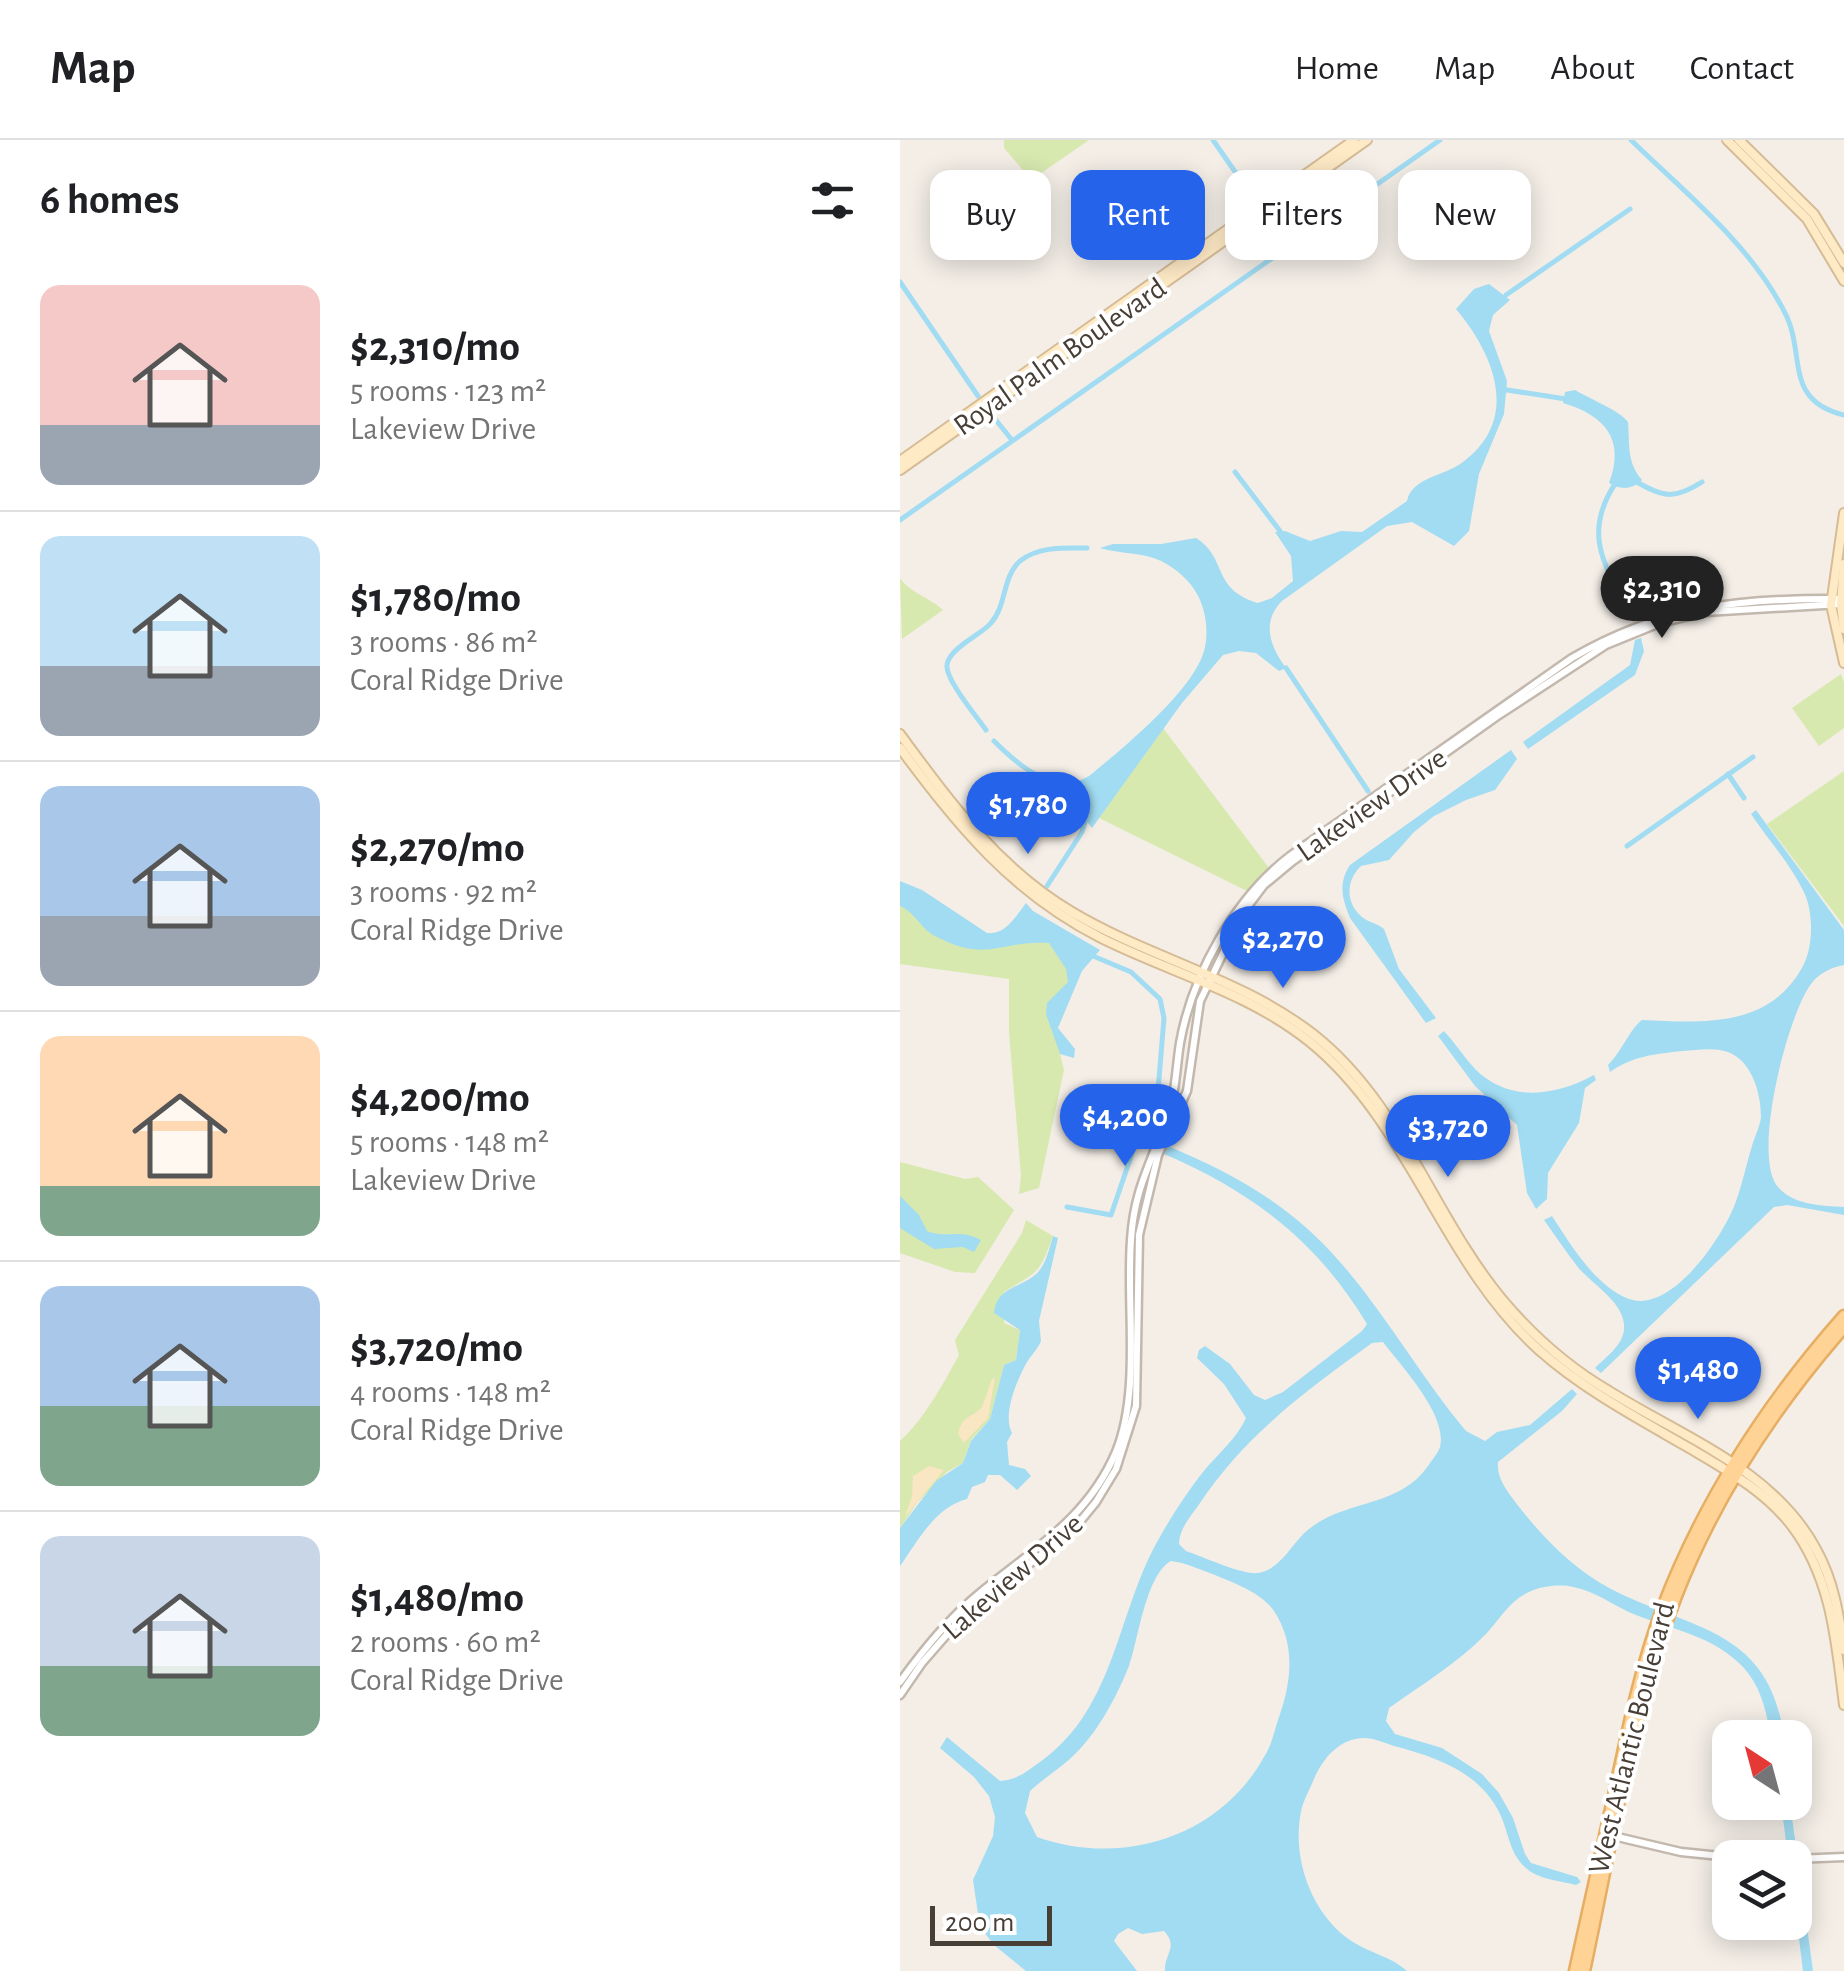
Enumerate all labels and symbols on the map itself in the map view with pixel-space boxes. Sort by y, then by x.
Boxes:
street label: Royal Palm Boulevard [948,273,1172,441]
pin: $2,310 [1581,556,1743,641]
street label: Lakeview Drive [1292,743,1452,867]
pin: $1,780 [947,772,1109,857]
pin: $2,270 [1202,906,1364,991]
pin: $4,200 [1044,1084,1206,1169]
pin: $3,720 [1367,1095,1529,1180]
pin: $1,480 [1617,1337,1779,1422]
street label: Lakeview Drive [937,1508,1089,1646]
street label: West Atlantic Boulevard [1584,1599,1680,1877]
north arrow [1712,1720,1812,1820]
scale bar [930,1901,1052,1946]

